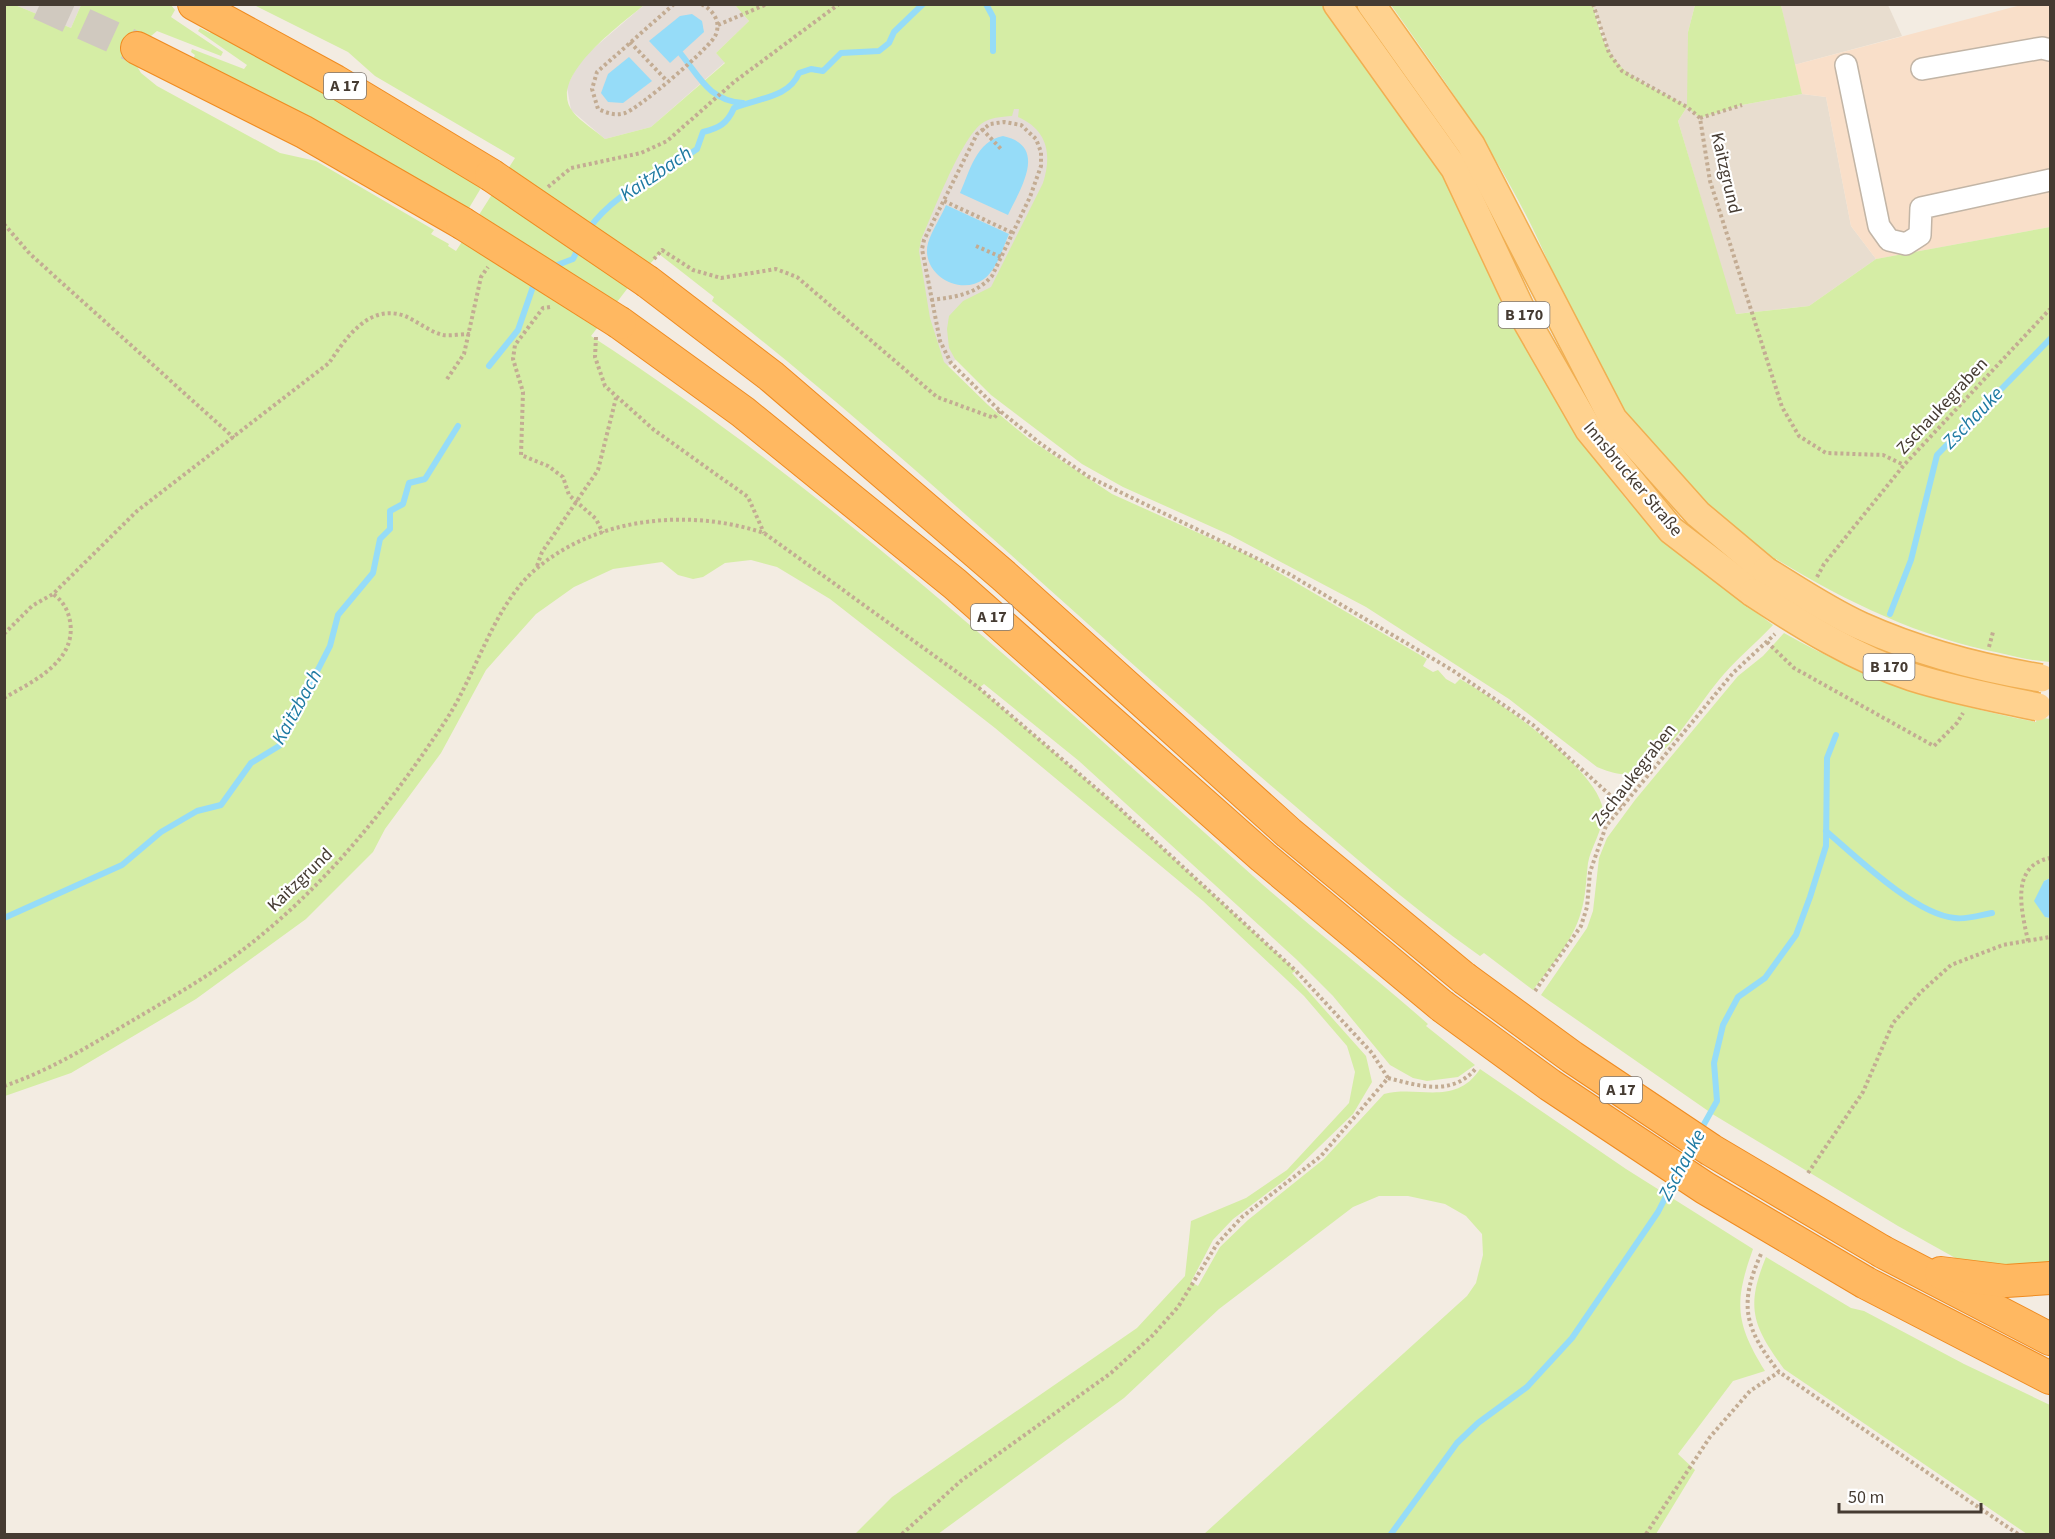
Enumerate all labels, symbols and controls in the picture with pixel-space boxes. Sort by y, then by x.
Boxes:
road number: A 17 [324,73,366,99]
street label: Kaitzgrund [1705,130,1747,216]
water label: Kaitzbach [614,140,698,208]
road number: B 170 [1498,302,1550,328]
street label: Zschaukegraben [1892,353,1992,459]
water label: Zschauke [1937,382,2009,454]
street label: Innsbrucker Straße [1577,416,1689,542]
road number: A 17 [971,604,1013,630]
road number: B 170 [1864,654,1914,680]
water label: Kaitzbach [265,664,329,750]
street label: Zschaukegraben [1586,718,1682,832]
street label: Kaitzgrund [262,842,338,918]
road number: A 17 [1600,1077,1642,1103]
water label: Zschauke [1651,1124,1713,1207]
scale bar [1839,1476,1982,1514]
text: 50 m [1848,1485,1884,1510]

